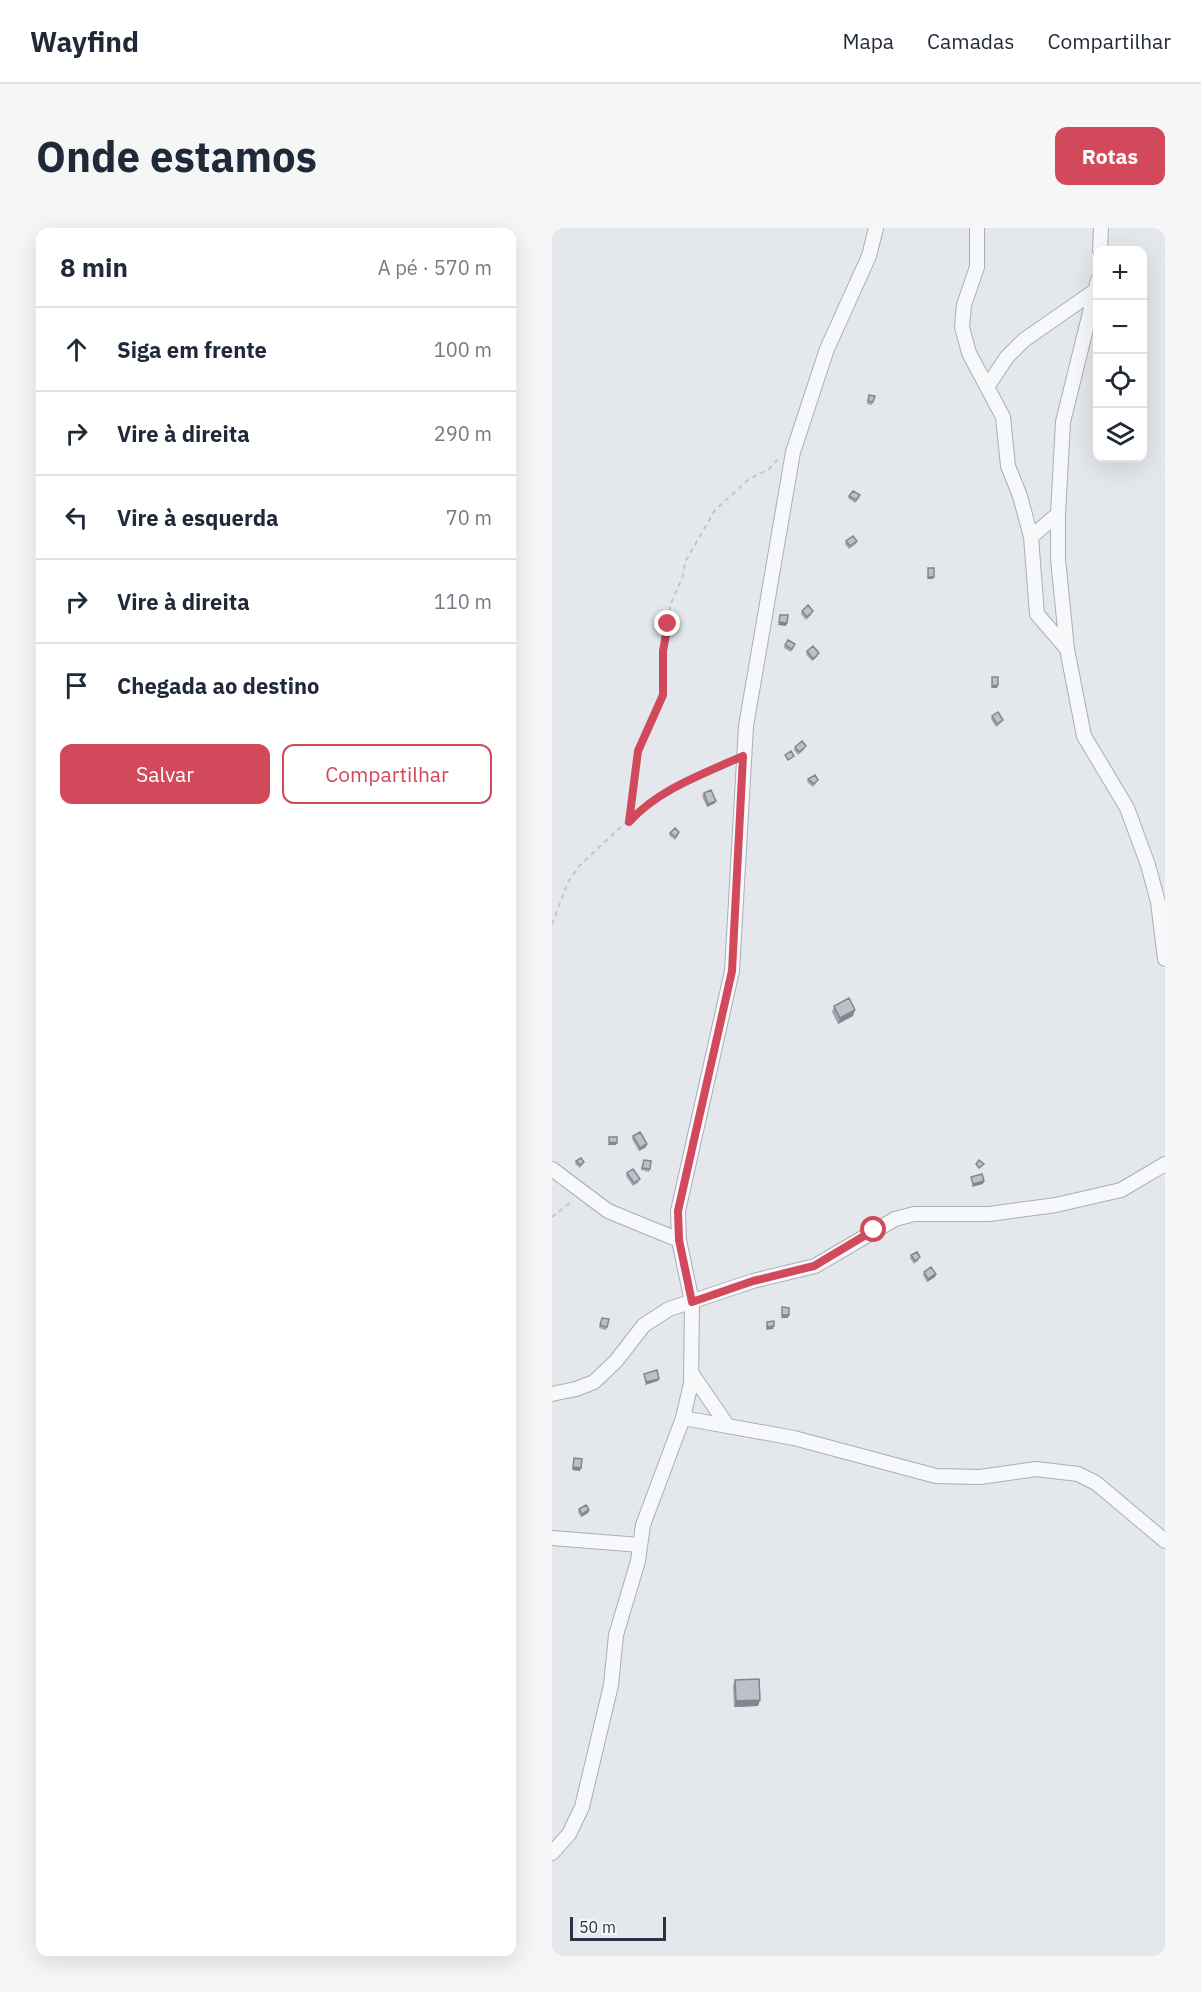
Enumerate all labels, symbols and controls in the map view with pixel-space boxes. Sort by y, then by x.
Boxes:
text: Wayfind [30,23,139,60]
text: Mapa [842,27,894,55]
text: Camadas [927,27,1014,55]
text: Compartilhar [1047,27,1171,55]
button: Rotas [1055,127,1165,185]
text: Onde estamos [36,129,317,184]
map controls [1093,246,1147,462]
button: + [1093,246,1147,300]
text: 8 min [60,250,128,284]
text: A pé · 570 m [378,254,492,281]
button: − [1093,300,1147,354]
icon: ahead [60,333,93,366]
text: Siga em frente [117,335,267,364]
text: 100 m [434,336,492,363]
button: locate [1093,354,1147,408]
button: layers [1093,408,1147,462]
icon: right [60,417,93,450]
text: Vire à direita [117,419,250,448]
text: 290 m [434,420,492,447]
icon: left [60,501,93,534]
text: Vire à esquerda [117,503,279,532]
text: 70 m [446,504,492,531]
icon: right [60,585,93,618]
text: Vire à direita [117,587,250,616]
text: 110 m [434,588,492,615]
route end [654,610,680,636]
icon: arrive [60,669,93,702]
text: Chegada ao destino [117,671,320,700]
button: Salvar [60,744,270,804]
button: Compartilhar [282,744,492,804]
route start [860,1216,886,1242]
scale bar [570,1914,666,1942]
text: 50 m [579,1917,616,1937]

